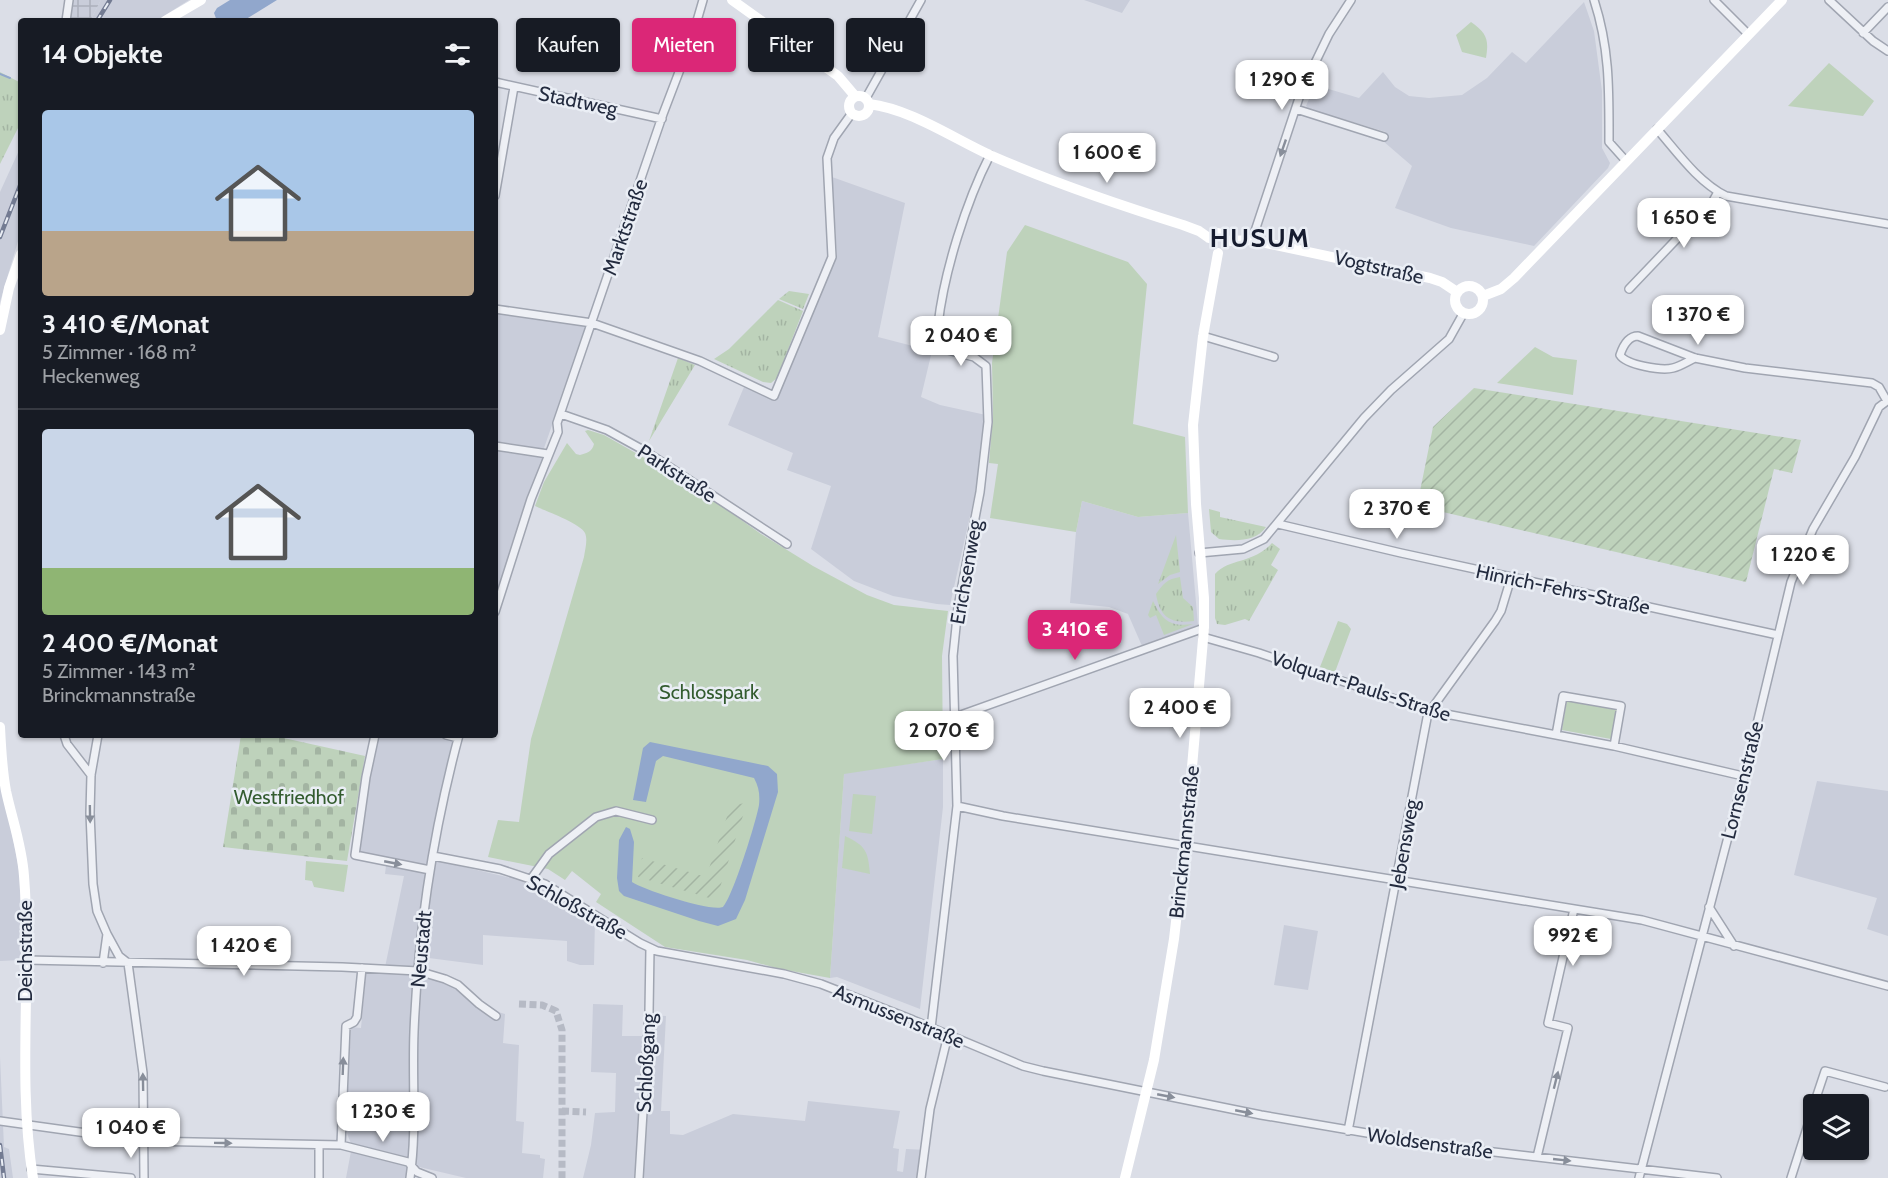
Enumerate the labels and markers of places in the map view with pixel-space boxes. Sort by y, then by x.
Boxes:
pin: 1 290 € [1227,60,1337,111]
pin: 1 600 € [1052,133,1162,184]
pin: 1 650 € [1629,198,1739,249]
pin: 1 370 € [1643,295,1753,346]
pin: 2 040 € [906,316,1016,367]
pin: 2 370 € [1342,489,1452,540]
pin: 1 220 € [1748,535,1858,586]
pin: 3 410 € [1020,610,1130,661]
pin: 2 400 € [1125,688,1235,739]
pin: 2 070 € [889,711,999,762]
pin: 992 € [1531,916,1615,967]
pin: 1 420 € [189,926,299,977]
pin: 1 230 € [328,1092,438,1143]
pin: 1 040 € [76,1108,186,1159]

